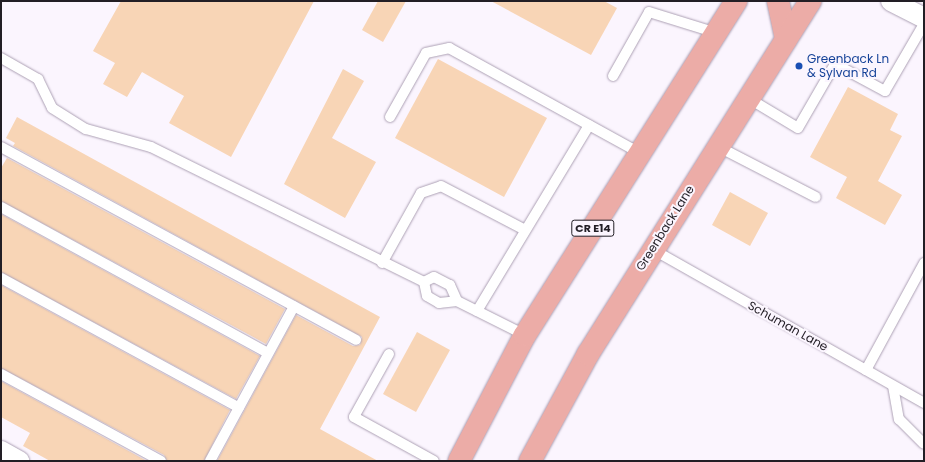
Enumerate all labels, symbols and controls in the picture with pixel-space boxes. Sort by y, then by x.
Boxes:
place label: Greenback Ln & Sylvan Rd [807,52,889,80]
marker: Greenback Ln & Sylvan Rd [794,61,804,71]
street label: Greenback Lane [633,183,697,273]
road number: CR E14 [571,219,615,237]
street label: Schuman Lane [745,298,831,354]

